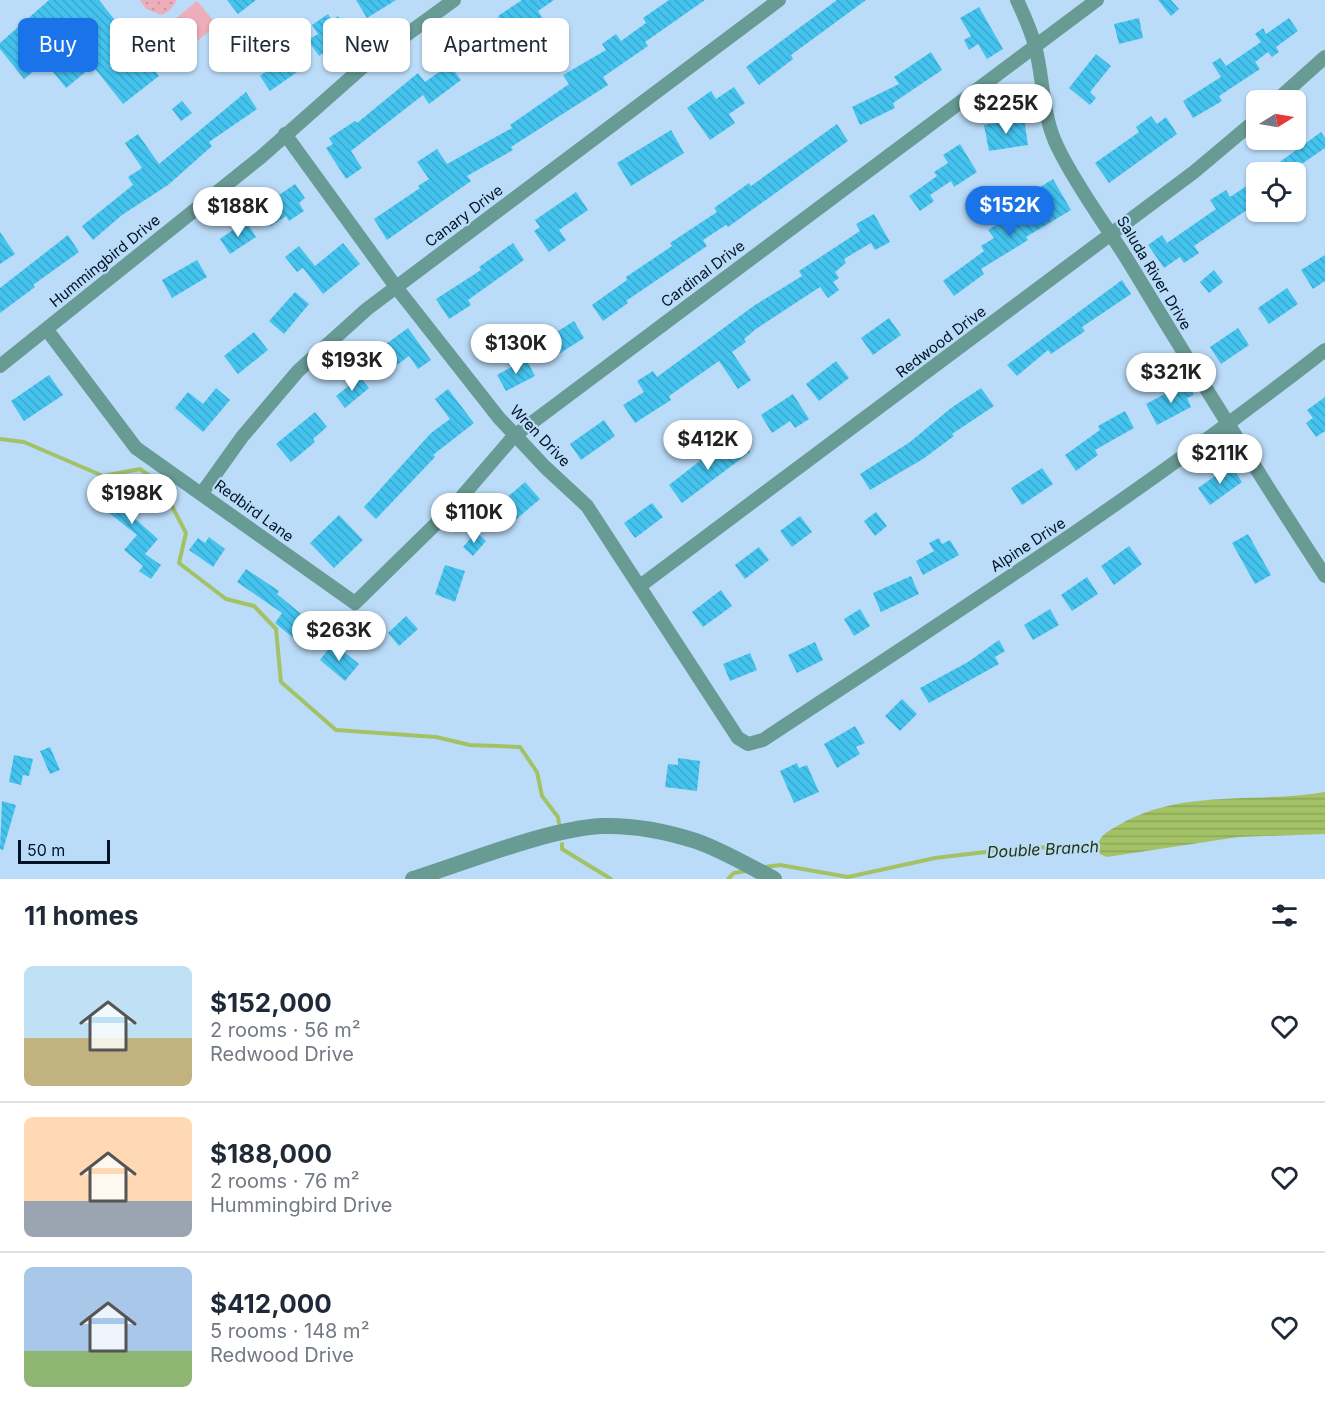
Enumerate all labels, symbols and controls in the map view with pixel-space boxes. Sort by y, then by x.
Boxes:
chip: Buy [18,18,98,72]
chip: Rent [110,18,197,72]
chip: Filters [209,18,311,72]
chip: New [323,18,410,72]
chip: Apartment [422,18,569,72]
pin: $225K [964,84,1048,135]
north arrow [1246,90,1306,150]
map controls [1246,90,1306,222]
text: $225K [973,91,1039,115]
button: locate [1246,162,1306,222]
street label: Canary Drive [421,180,506,251]
pin: $152K [968,186,1052,237]
pin: $188K [196,187,280,238]
text: $152K [979,193,1041,217]
text: $188K [207,194,269,218]
street label: Hummingbird Drive [46,210,164,311]
street label: Saluda River Drive [1113,212,1196,333]
street label: Cardinal Drive [657,236,748,311]
street label: Redwood Drive [892,302,990,382]
pin: $130K [474,324,558,375]
text: $130K [485,331,547,355]
pin: $193K [310,341,394,392]
text: $193K [321,348,383,372]
pin: $321K [1129,353,1213,404]
text: $321K [1140,360,1202,384]
street label: Wren Drive [506,401,575,471]
pin: $412K [666,420,750,471]
text: $412K [677,427,739,451]
pin: $211K [1178,434,1262,485]
text: $211K [1191,441,1249,465]
pin: $198K [90,474,174,525]
street label: Redbird Lane [211,475,298,546]
text: $198K [101,481,163,505]
pin: $110K [432,493,516,544]
text: $110K [445,500,503,524]
street label: Alpine Drive [987,513,1069,576]
pin: $263K [297,611,381,662]
text: $263K [306,618,372,642]
water label: Double Branch [986,836,1100,862]
scale bar [18,837,110,864]
text: 50 m [27,840,65,860]
icon: filters [1268,899,1301,932]
text: 11 homes [24,900,139,931]
text: $152,000 [210,987,332,1018]
icon: home [72,990,144,1062]
icon: heart [1268,1010,1301,1043]
text: 2 rooms · 56 m² [210,1018,361,1042]
text: Redwood Drive [210,1042,354,1066]
text: $188,000 [210,1138,332,1169]
icon: home [72,1141,144,1213]
icon: heart [1268,1161,1301,1194]
text: 2 rooms · 76 m² [210,1169,359,1193]
text: Hummingbird Drive [210,1193,392,1217]
text: $412,000 [210,1288,332,1319]
icon: home [72,1291,144,1363]
icon: heart [1268,1311,1301,1344]
text: 5 rooms · 148 m² [210,1319,369,1343]
text: Redwood Drive [210,1343,354,1367]

